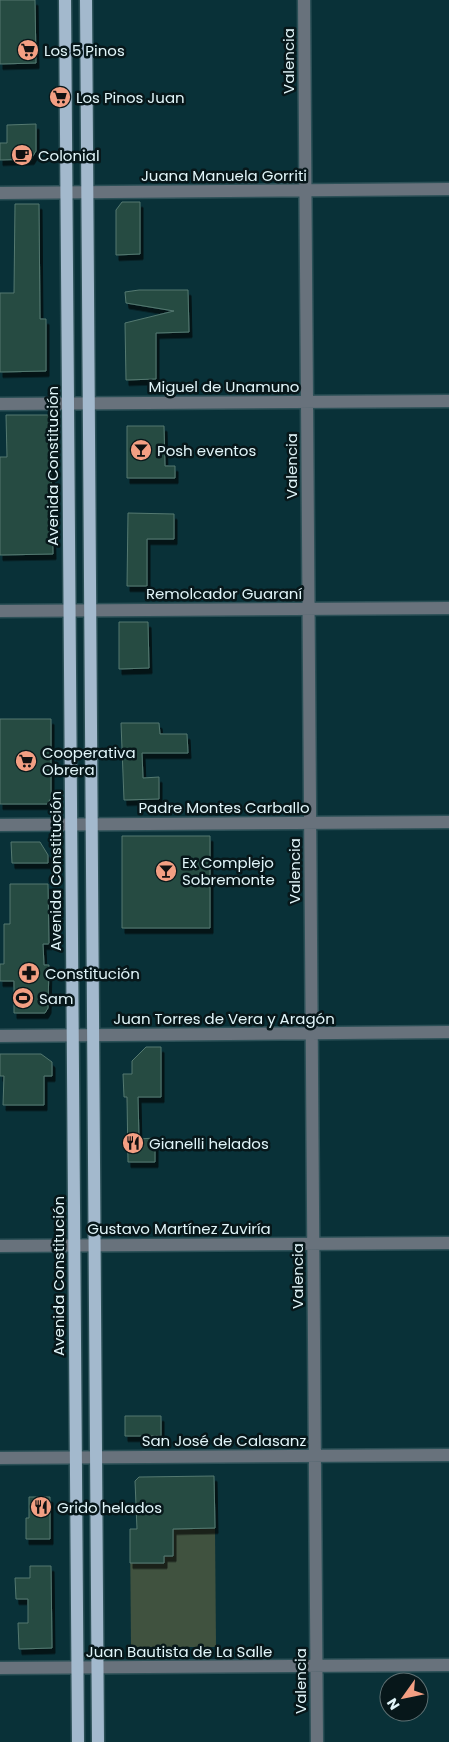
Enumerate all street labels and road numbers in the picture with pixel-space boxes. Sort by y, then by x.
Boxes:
street label: Valencia [278,28,299,94]
street label: Juana Manuela Gorriti [141,165,307,186]
street label: Miguel de Unamuno [149,376,299,397]
street label: Avenida Constitución [42,386,63,546]
street label: Valencia [281,433,302,499]
street label: Remolcador Guaraní [146,583,302,604]
street label: Avenida Constitución [45,791,66,951]
street label: Padre Montes Carballo [138,797,310,818]
street label: Valencia [284,838,305,904]
street label: Juan Torres de Vera y Aragón [113,1008,335,1029]
street label: Avenida Constitución [48,1196,69,1356]
street label: Gustavo Martínez Zuviría [87,1218,271,1239]
street label: Valencia [287,1243,308,1309]
street label: San José de Calasanz [142,1430,306,1451]
street label: Juan Bautista de La Salle [86,1641,272,1662]
street label: Valencia [290,1648,311,1714]

